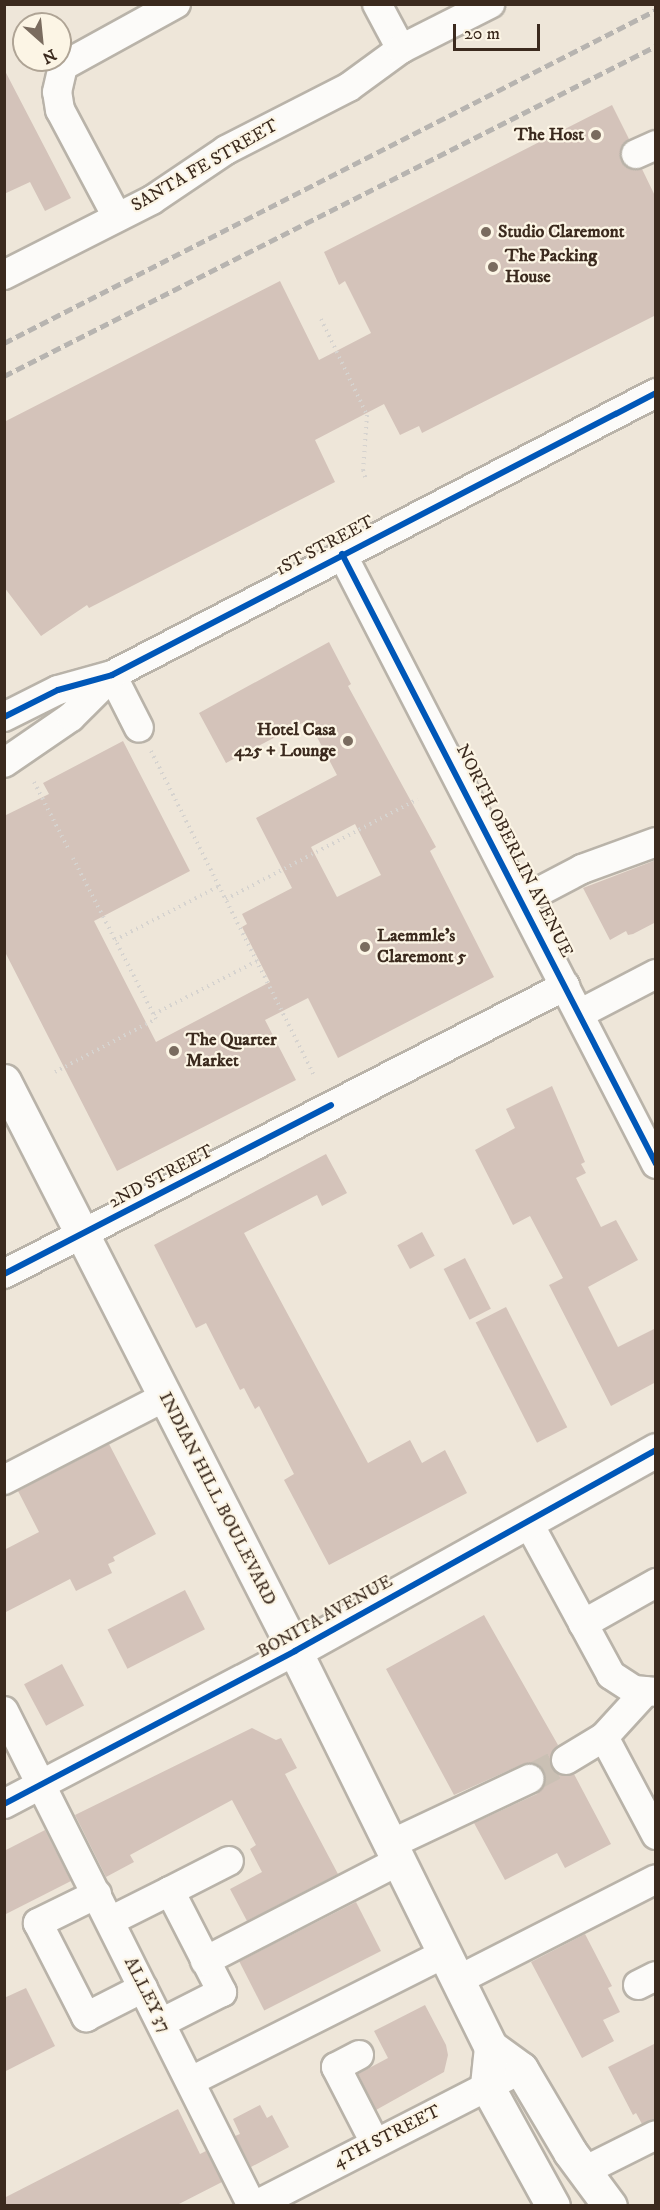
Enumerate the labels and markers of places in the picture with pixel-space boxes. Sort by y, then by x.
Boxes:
place label: The Host [514,124,584,146]
marker: The Host [589,128,603,142]
place label: Studio Claremont [498,221,625,243]
marker: Studio Claremont [479,225,493,239]
place label: The Packing House [505,246,597,288]
marker: The Packing House [486,260,500,274]
place label: Hotel Casa 425 + Lounge [234,720,336,762]
marker: Hotel Casa 425 + Lounge [341,734,355,748]
place label: Laemmle's Claremont 5 [377,926,466,968]
marker: Laemmle's Claremont 5 [358,940,372,954]
place label: The Quarter Market [186,1030,277,1072]
marker: The Quarter Market [167,1044,181,1058]

